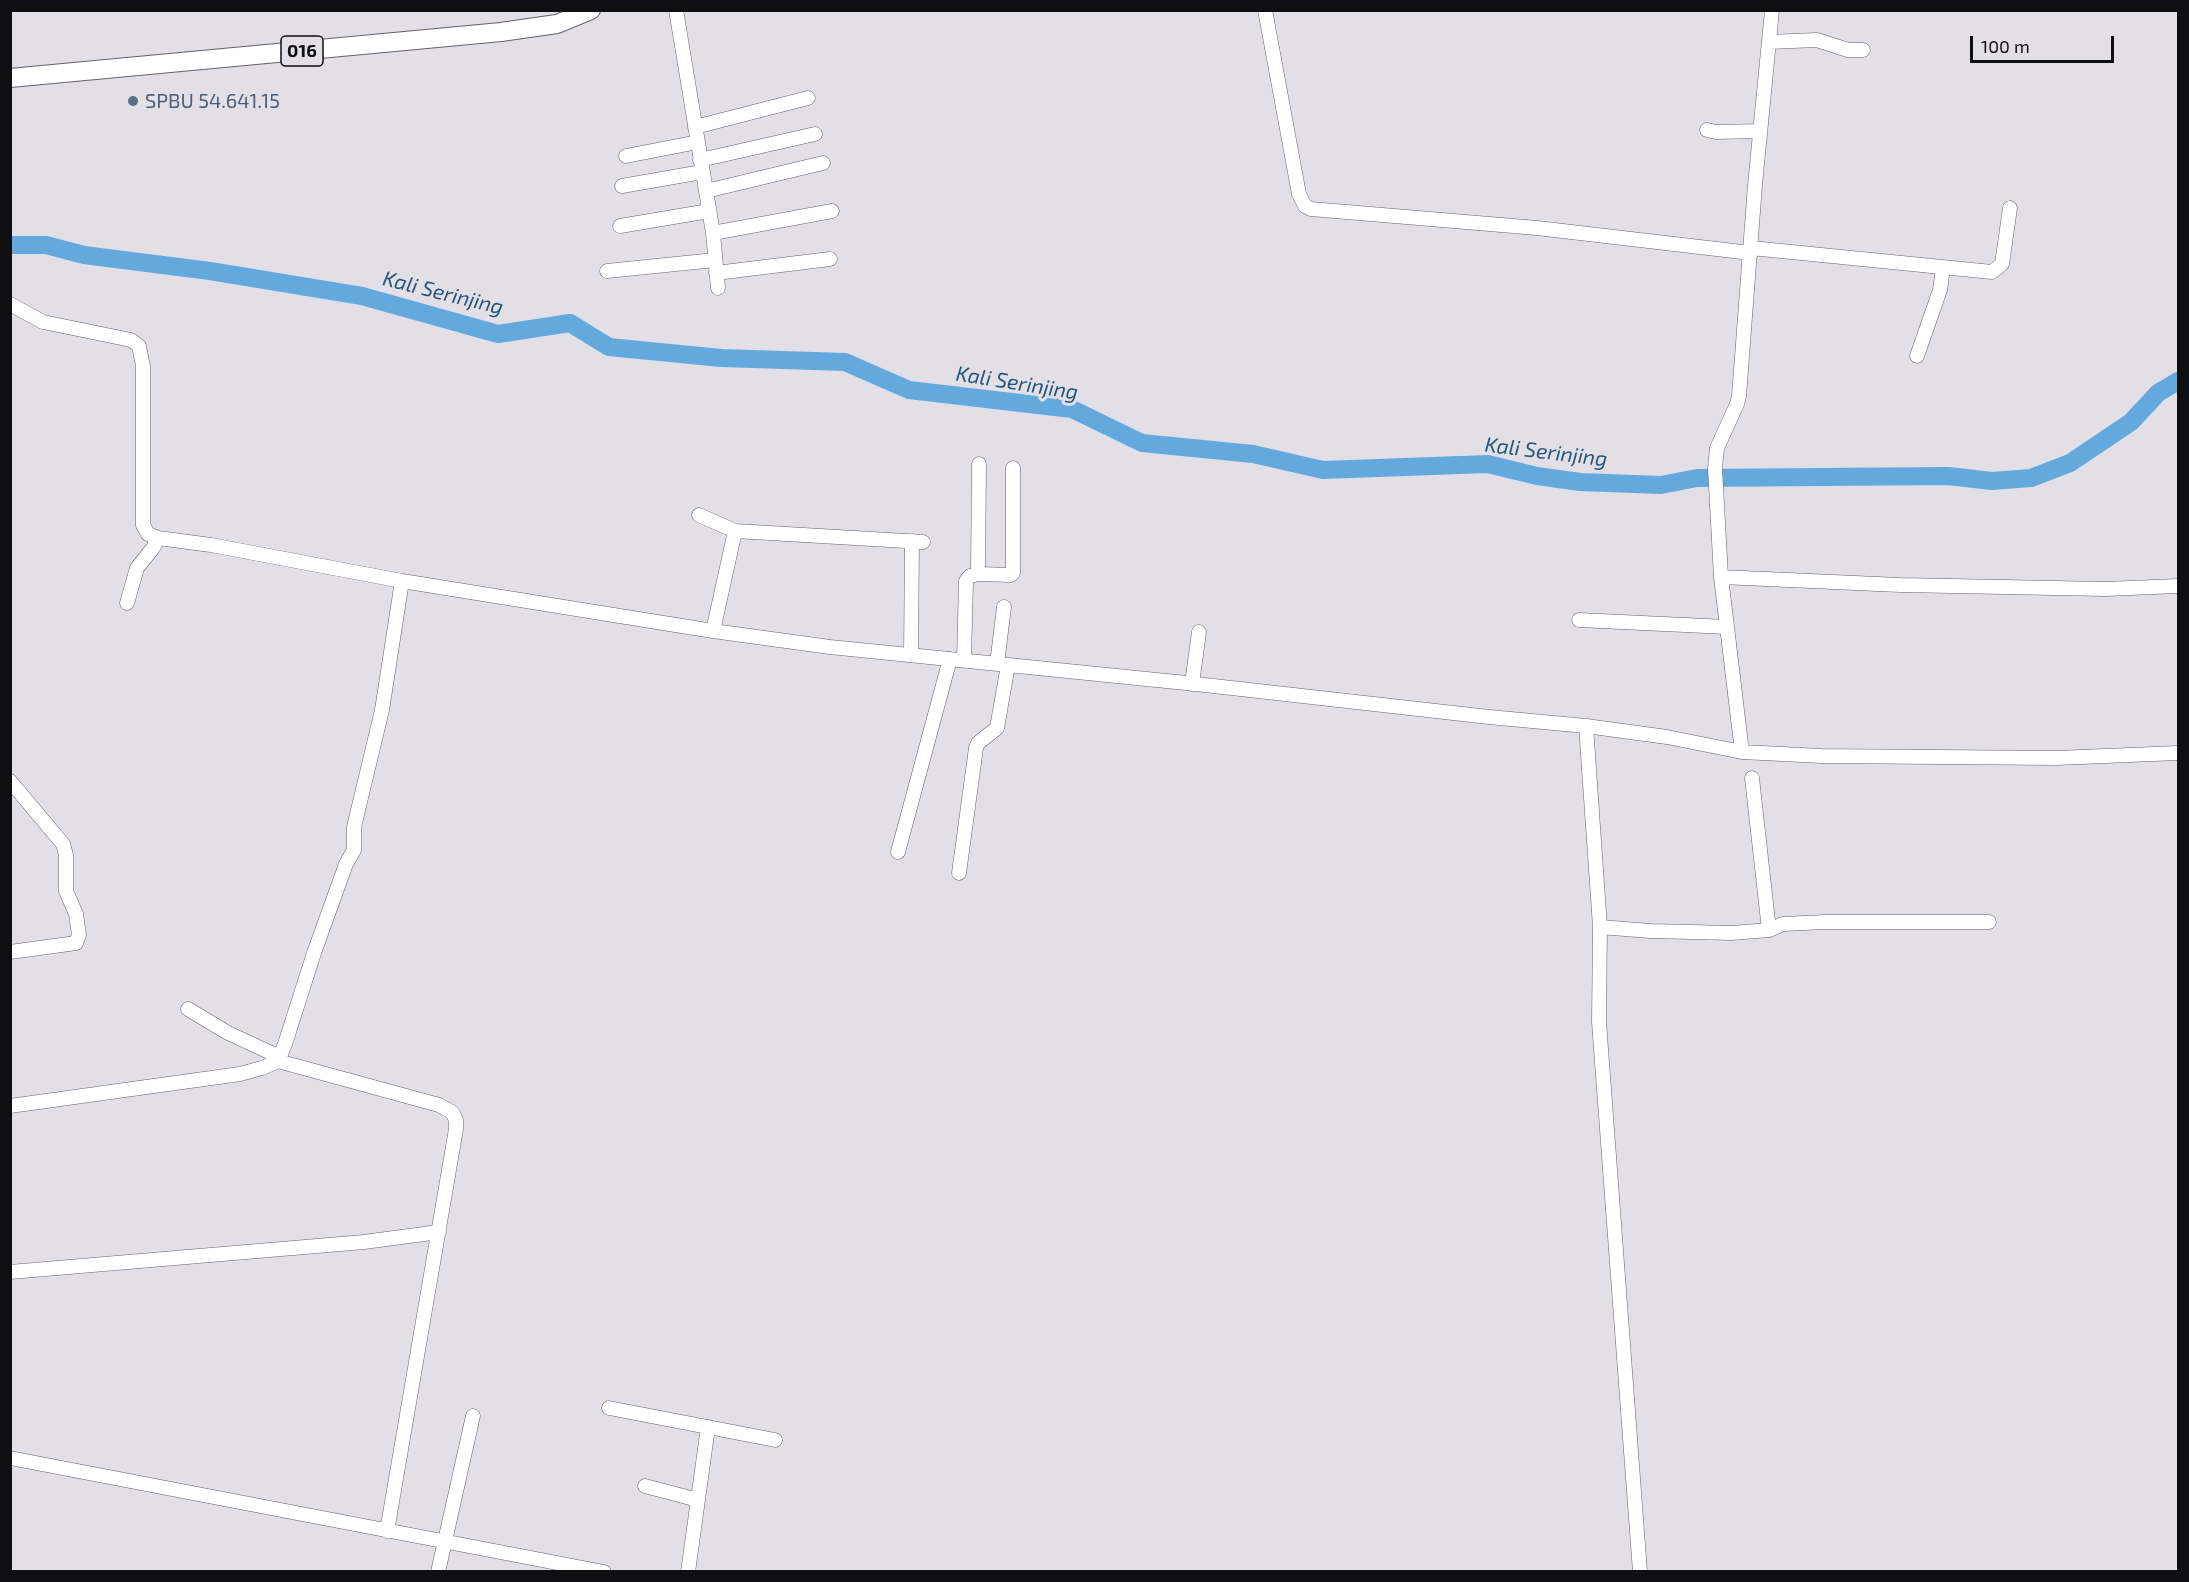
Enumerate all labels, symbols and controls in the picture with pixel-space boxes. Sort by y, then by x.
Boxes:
scale bar [1973,24,2117,62]
text: 100 m [1981,35,2030,57]
road number: 016 [281,36,323,66]
place label: SPBU 54.641.15 [145,89,280,113]
marker: SPBU 54.641.15 [126,94,140,108]
water label: Kali Serinjing [380,266,506,320]
water label: Kali Serinjing [954,361,1080,405]
water label: Kali Serinjing [1483,432,1609,472]

